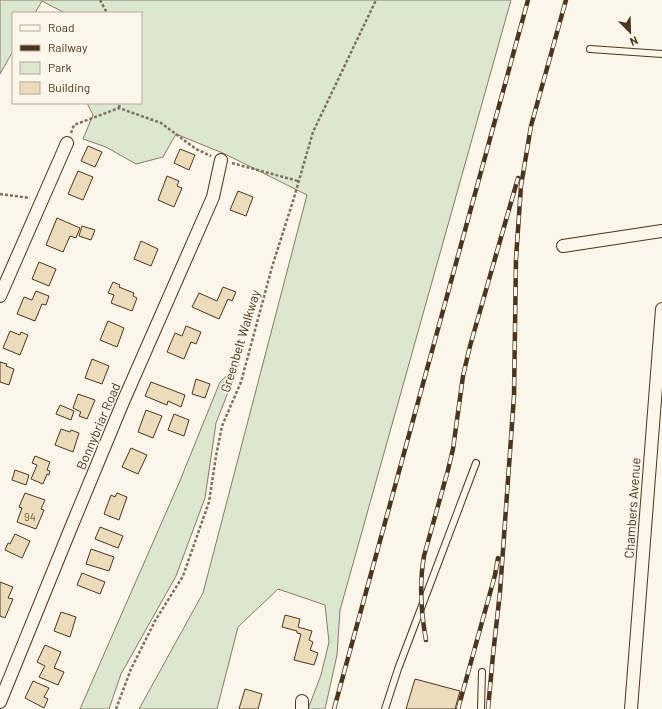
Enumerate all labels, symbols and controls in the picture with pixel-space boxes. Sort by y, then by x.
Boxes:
legend [12,12,142,104]
north arrow [610,12,650,52]
text: Road [48,20,75,34]
text: N [628,34,640,49]
text: Railway [48,40,88,54]
text: Park [48,60,72,74]
text: Building [48,80,90,94]
street label: Greenbelt Walkway [217,288,263,394]
street label: Bonnybriar Road [72,380,124,472]
street label: Chambers Avenue [620,457,644,559]
house number: 94 [24,510,36,523]

